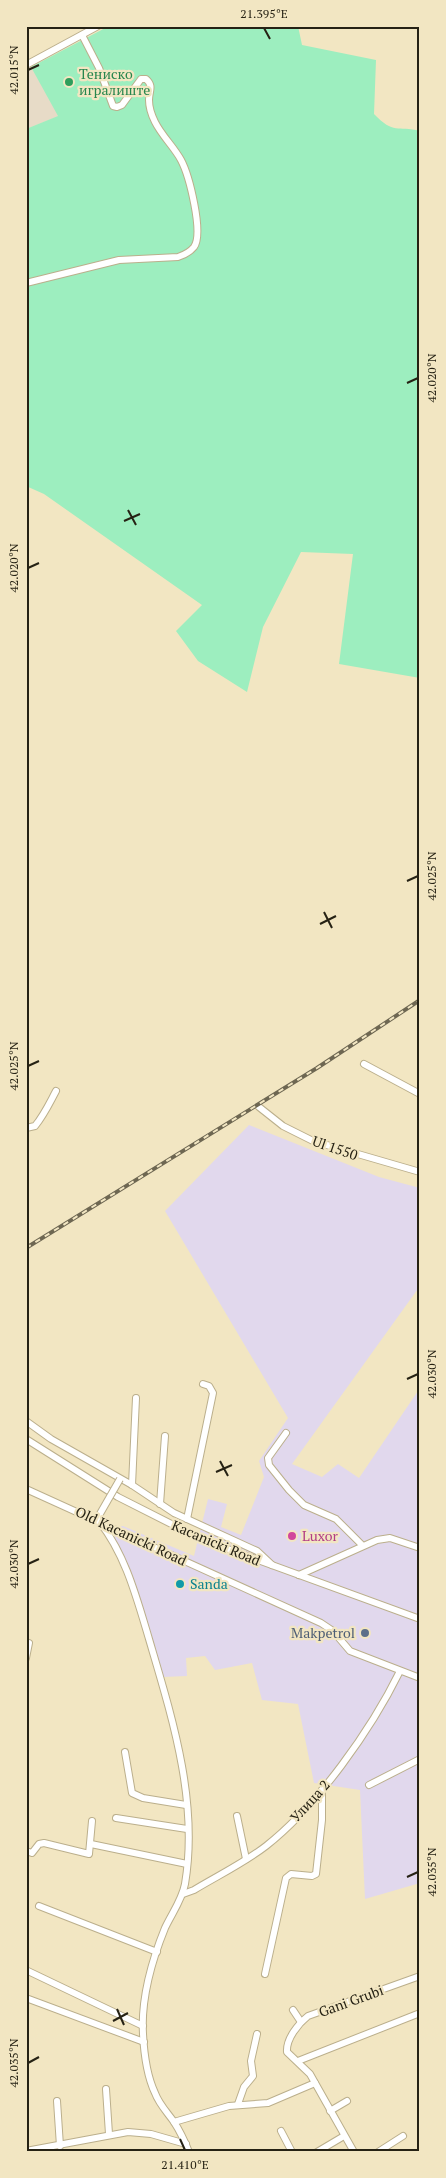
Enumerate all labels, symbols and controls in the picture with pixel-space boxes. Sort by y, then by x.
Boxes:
text: 21.395°E [240,6,288,21]
text: 42.015°N [6,45,21,95]
place label: Тениско игралиште [79,64,150,99]
marker: Тениско игралиште [63,76,75,88]
text: 42.020°N [424,353,439,403]
text: 42.020°N [6,543,21,593]
text: 42.025°N [424,851,439,901]
text: 42.025°N [6,1041,21,1091]
street label: Ul 1550 [310,1131,360,1164]
text: 42.030°N [424,1349,439,1399]
street label: Old Kacanicki Road [73,1501,190,1570]
street label: Kacanicki Road [169,1515,264,1570]
place label: Luxor [302,1526,339,1545]
marker: Luxor [286,1530,298,1542]
text: 42.030°N [6,1539,21,1589]
place label: Sanda [190,1574,228,1593]
marker: Sanda [174,1578,186,1590]
place label: Makpetrol [291,1623,355,1642]
marker: Makpetrol [359,1627,371,1639]
street label: Улица 2 [286,1776,334,1826]
text: 42.035°N [424,1847,439,1897]
street label: Gani Grubi [316,1980,386,2021]
text: 42.035°N [6,2038,21,2088]
text: 21.410°E [161,2157,209,2172]

